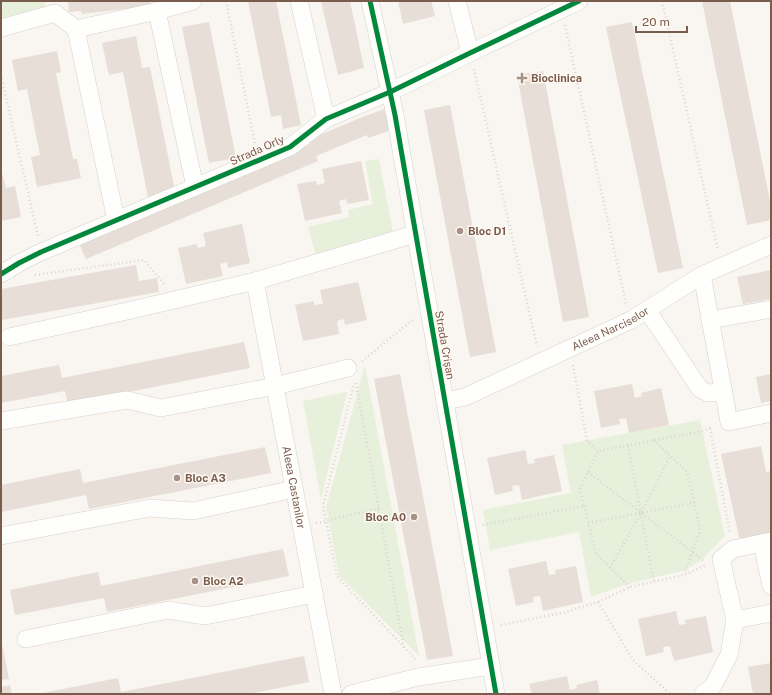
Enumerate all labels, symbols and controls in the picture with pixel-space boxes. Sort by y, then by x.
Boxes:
scale bar [636,8,687,34]
text: 20 m [642,15,670,29]
marker: Bioclinica [516,72,528,84]
place label: Bioclinica [531,72,582,84]
street label: Strada Orly [228,133,286,167]
place label: Bloc D1 [468,225,506,237]
marker: Bloc D1 [455,226,465,236]
street label: Aleea Narciselor [570,304,651,353]
street label: Strada Crișan [433,310,457,380]
street label: Aleea Castanilor [280,445,308,530]
place label: Bloc A3 [185,472,226,484]
marker: Bloc A3 [172,473,182,483]
place label: Bloc A0 [365,511,406,523]
marker: Bloc A0 [409,512,419,522]
place label: Bloc A2 [203,575,244,587]
marker: Bloc A2 [190,576,200,586]

